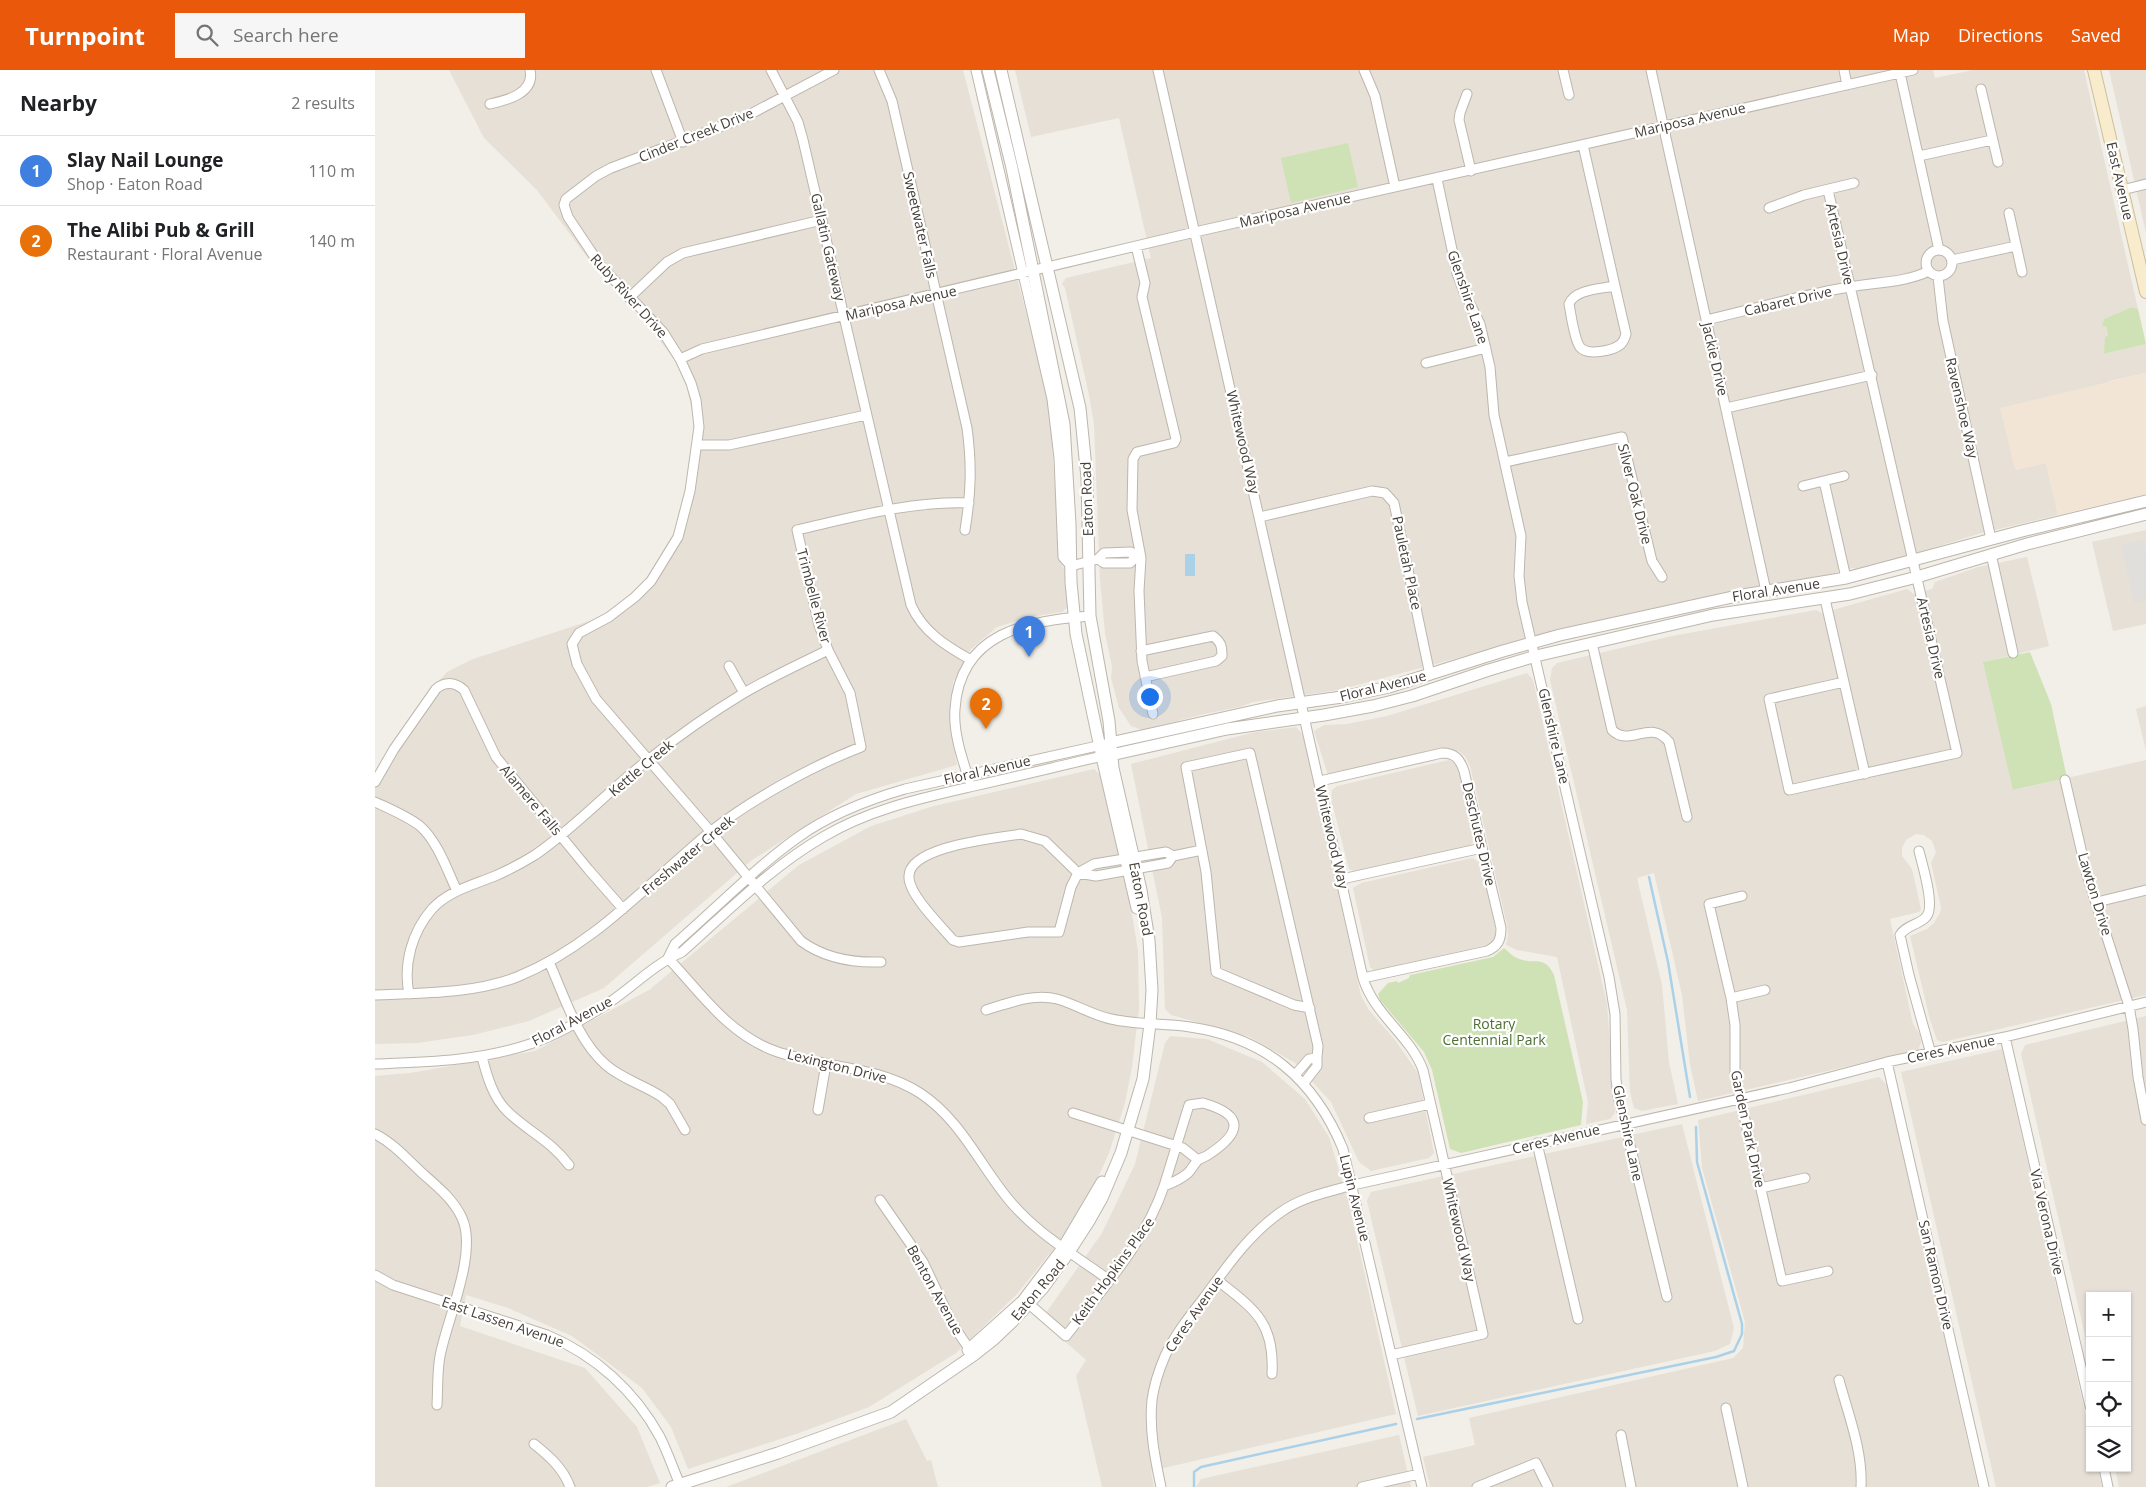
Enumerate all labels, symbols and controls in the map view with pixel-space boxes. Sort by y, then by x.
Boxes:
search box [175,13,525,58]
text: Turnpoint [25,19,145,52]
icon: search [193,21,221,49]
text: Search here [233,22,339,48]
text: Map [1893,23,1930,47]
text: Directions [1958,23,2043,47]
text: Saved [2071,23,2121,47]
text: Nearby [20,89,97,117]
text: 2 results [291,92,355,114]
street label: Mariposa Avenue [1632,97,1747,142]
street label: Cinder Creek Drive [636,103,756,166]
street label: East Avenue [2102,140,2139,222]
text: Slay Nail Lounge [67,147,223,173]
text: 1 [31,160,41,182]
text: 110 m [309,160,355,182]
street label: Sweetwater Falls [899,170,942,280]
text: Shop · Eaton Road [67,173,203,195]
street label: Mariposa Avenue [1237,187,1352,232]
street label: Gallatin Gateway [807,191,850,304]
street label: Artesia Drive [1822,201,1859,287]
text: The Alibi Pub & Grill [67,217,254,243]
text: 2 [31,230,41,252]
text: 140 m [309,230,355,252]
text: Restaurant · Floral Avenue [67,243,263,265]
street label: Glenshire Lane [1444,248,1493,346]
street label: Ruby River Drive [586,250,672,342]
street label: Mariposa Avenue [843,280,958,325]
street label: Cabaret Drive [1742,281,1834,320]
street label: Jackie Drive [1697,318,1733,398]
street label: Ravenshoe Way [1942,356,1984,461]
street label: Whitewood Way [1222,388,1265,496]
street label: Silver Oak Drive [1614,442,1657,546]
street label: Eaton Road [1076,461,1097,537]
street label: Pauletah Place [1388,514,1427,612]
street label: Trimbelle River [793,546,836,646]
street label: Floral Avenue [1731,573,1821,606]
street label: Artesia Drive [1913,595,1950,681]
pin: 1 [1013,616,1045,657]
street label: Floral Avenue [1338,666,1428,705]
your location [1137,684,1163,710]
street label: Glenshire Lane [1534,686,1575,786]
pin: 2 [970,688,1002,729]
street label: Kettle Creek [604,735,678,800]
street label: Floral Avenue [942,750,1032,789]
street label: Alamere Falls [496,760,567,839]
street label: Deschutes Drive [1458,780,1501,888]
street label: Whitewood Way [1311,783,1354,891]
street label: Freshwater Creek [638,810,738,899]
street label: Lawton Drive [2074,850,2117,938]
street label: Eaton Road [1125,860,1158,937]
street label: Floral Avenue [528,991,615,1050]
park label: Rotary Centennial Park [1442,1014,1546,1049]
street label: Ceres Avenue [1905,1030,1997,1067]
street label: Lexington Drive [785,1044,889,1087]
street label: Garden Park Drive [1727,1068,1770,1189]
street label: Glenshire Lane [1609,1083,1648,1183]
street label: Ceres Avenue [1510,1119,1602,1158]
street label: Lupin Avenue [1336,1152,1375,1243]
street label: Via Verona Drive [2026,1167,2069,1277]
street label: Whitewood Way [1438,1176,1481,1284]
street label: Keith Hopkins Place [1067,1213,1158,1328]
street label: San Ramon Drive [1915,1218,1958,1332]
street label: Benton Avenue [903,1241,968,1338]
street label: Eaton Road [1006,1255,1069,1324]
street label: Ceres Avenue [1160,1272,1227,1356]
street label: East Lassen Avenue [439,1292,567,1351]
map controls [2086,1292,2131,1472]
button: + [2086,1292,2131,1337]
button: − [2086,1337,2131,1382]
button: locate [2086,1382,2131,1427]
button: layers [2086,1427,2131,1472]

